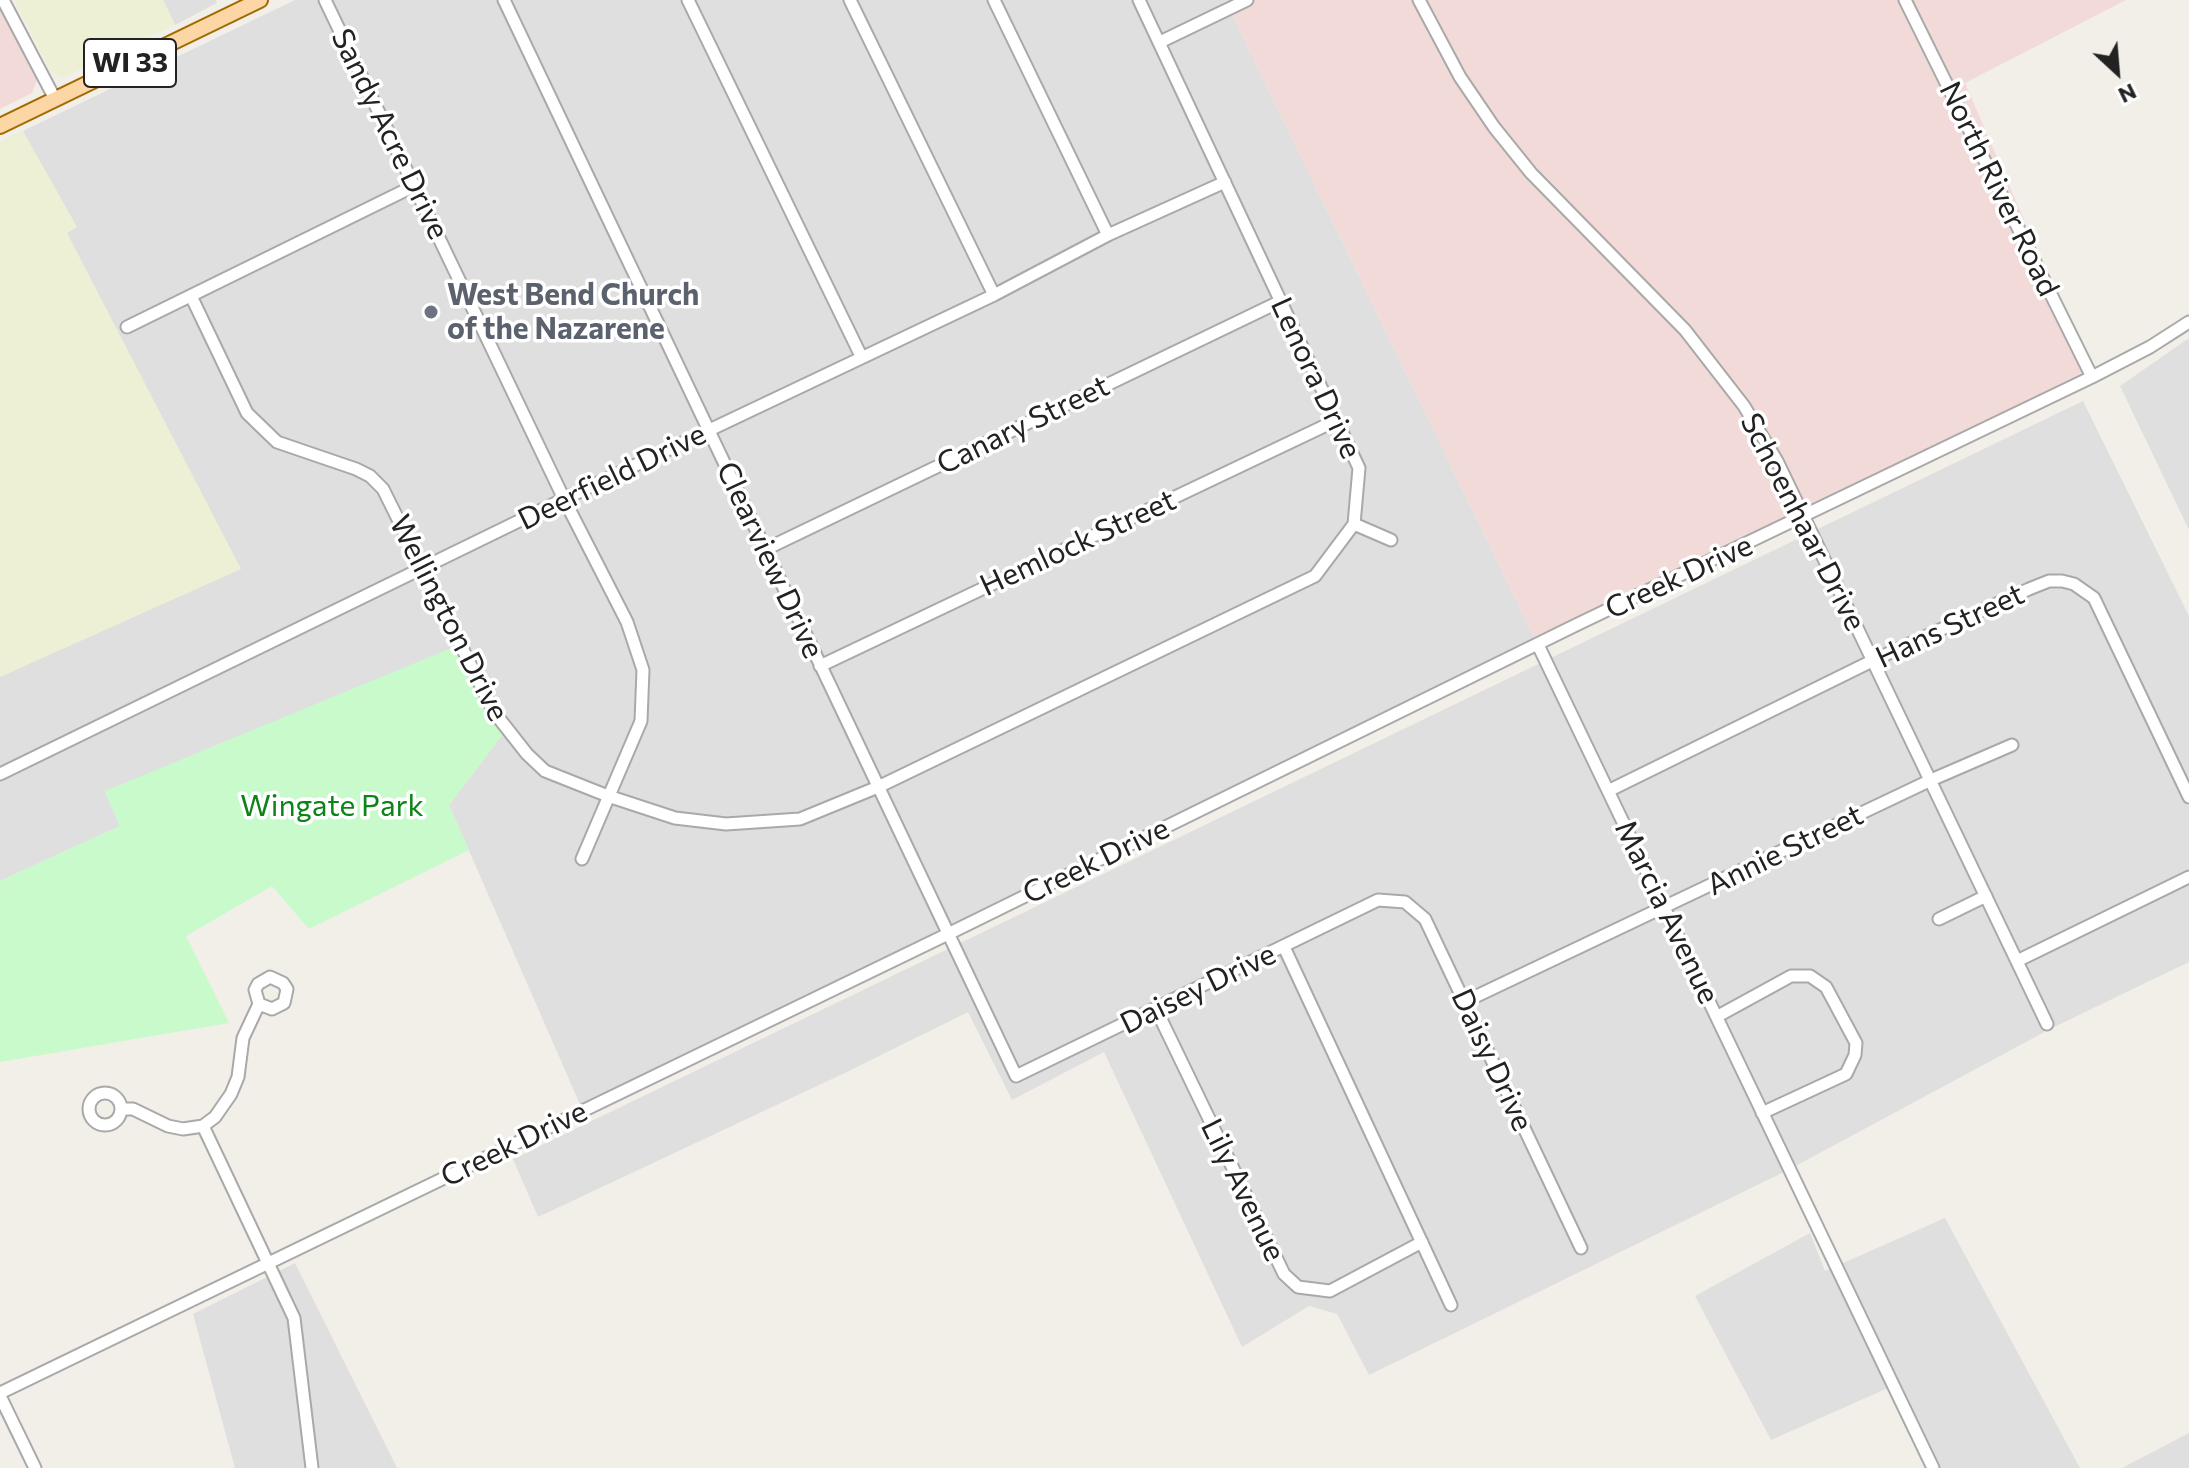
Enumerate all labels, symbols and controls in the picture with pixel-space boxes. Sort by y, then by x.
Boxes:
street label: Sandy Acre Drive [324,23,456,245]
north arrow [2077,32,2157,112]
road number: WI 33 [84,39,176,87]
street label: North River Road [1932,76,2066,302]
text: N [2114,78,2141,110]
place label: West Bend Church of the Nazarene [447,277,699,348]
street label: Lenora Drive [1263,292,1369,464]
marker: West Bend Church of the Nazarene [422,303,440,321]
street label: Canary Street [931,368,1115,482]
street label: Schoenhaar Drive [1733,407,1873,637]
street label: Deerfield Drive [512,416,712,538]
street label: Clearview Drive [709,456,831,664]
street label: Hemlock Street [974,482,1182,604]
street label: Wellington Drive [382,509,516,727]
street label: Creek Drive [1600,527,1758,627]
street label: Hans Street [1870,576,2030,676]
park label: Wingate Park [240,788,424,824]
street label: Annie Street [1701,797,1869,903]
street label: Creek Drive [1017,810,1175,912]
street label: Marcia Avenue [1607,814,1727,1010]
street label: Daisey Drive [1114,936,1282,1042]
street label: Daisy Drive [1443,983,1541,1137]
street label: Creek Drive [435,1093,593,1195]
street label: Lily Avenue [1193,1113,1293,1267]

